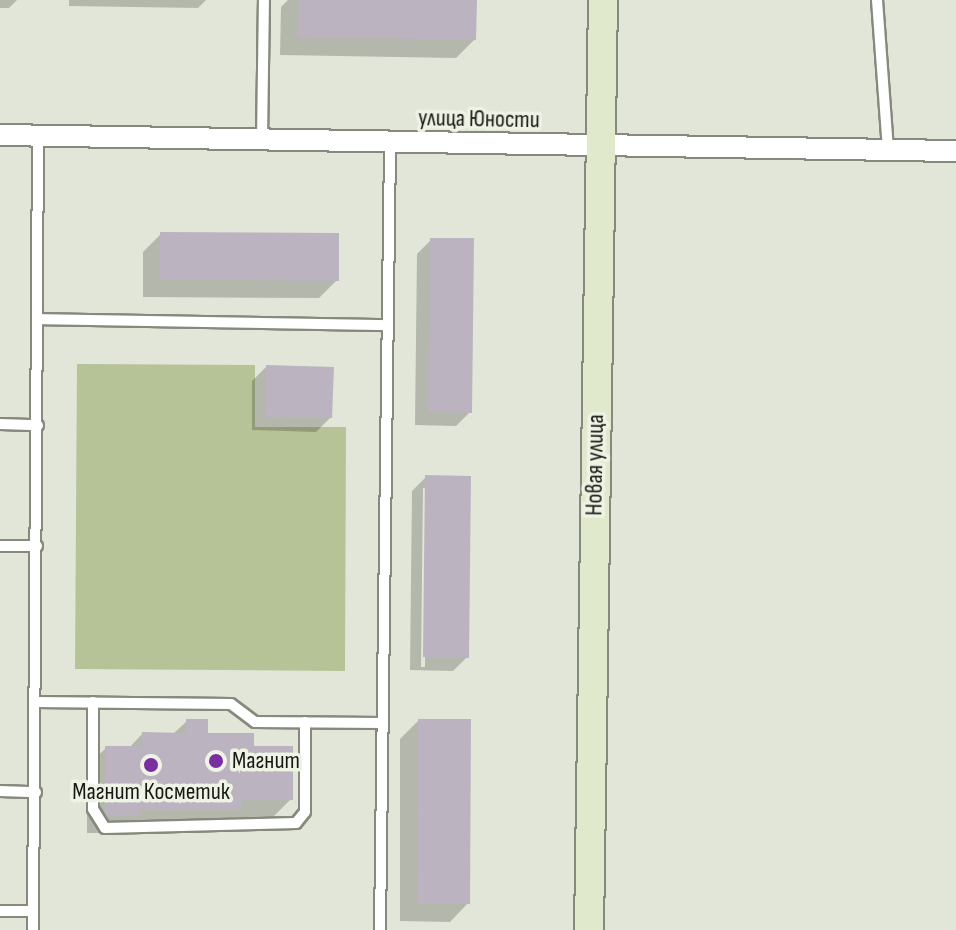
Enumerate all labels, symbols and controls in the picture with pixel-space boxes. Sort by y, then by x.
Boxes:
street label: улица Юности [418,104,540,134]
street label: Новая улица [580,414,610,516]
place label: Магнит [232,747,300,775]
marker: Магнит [207,752,225,770]
marker: Магнит Косметик [142,756,160,774]
place label: Магнит Косметик [72,778,230,806]

